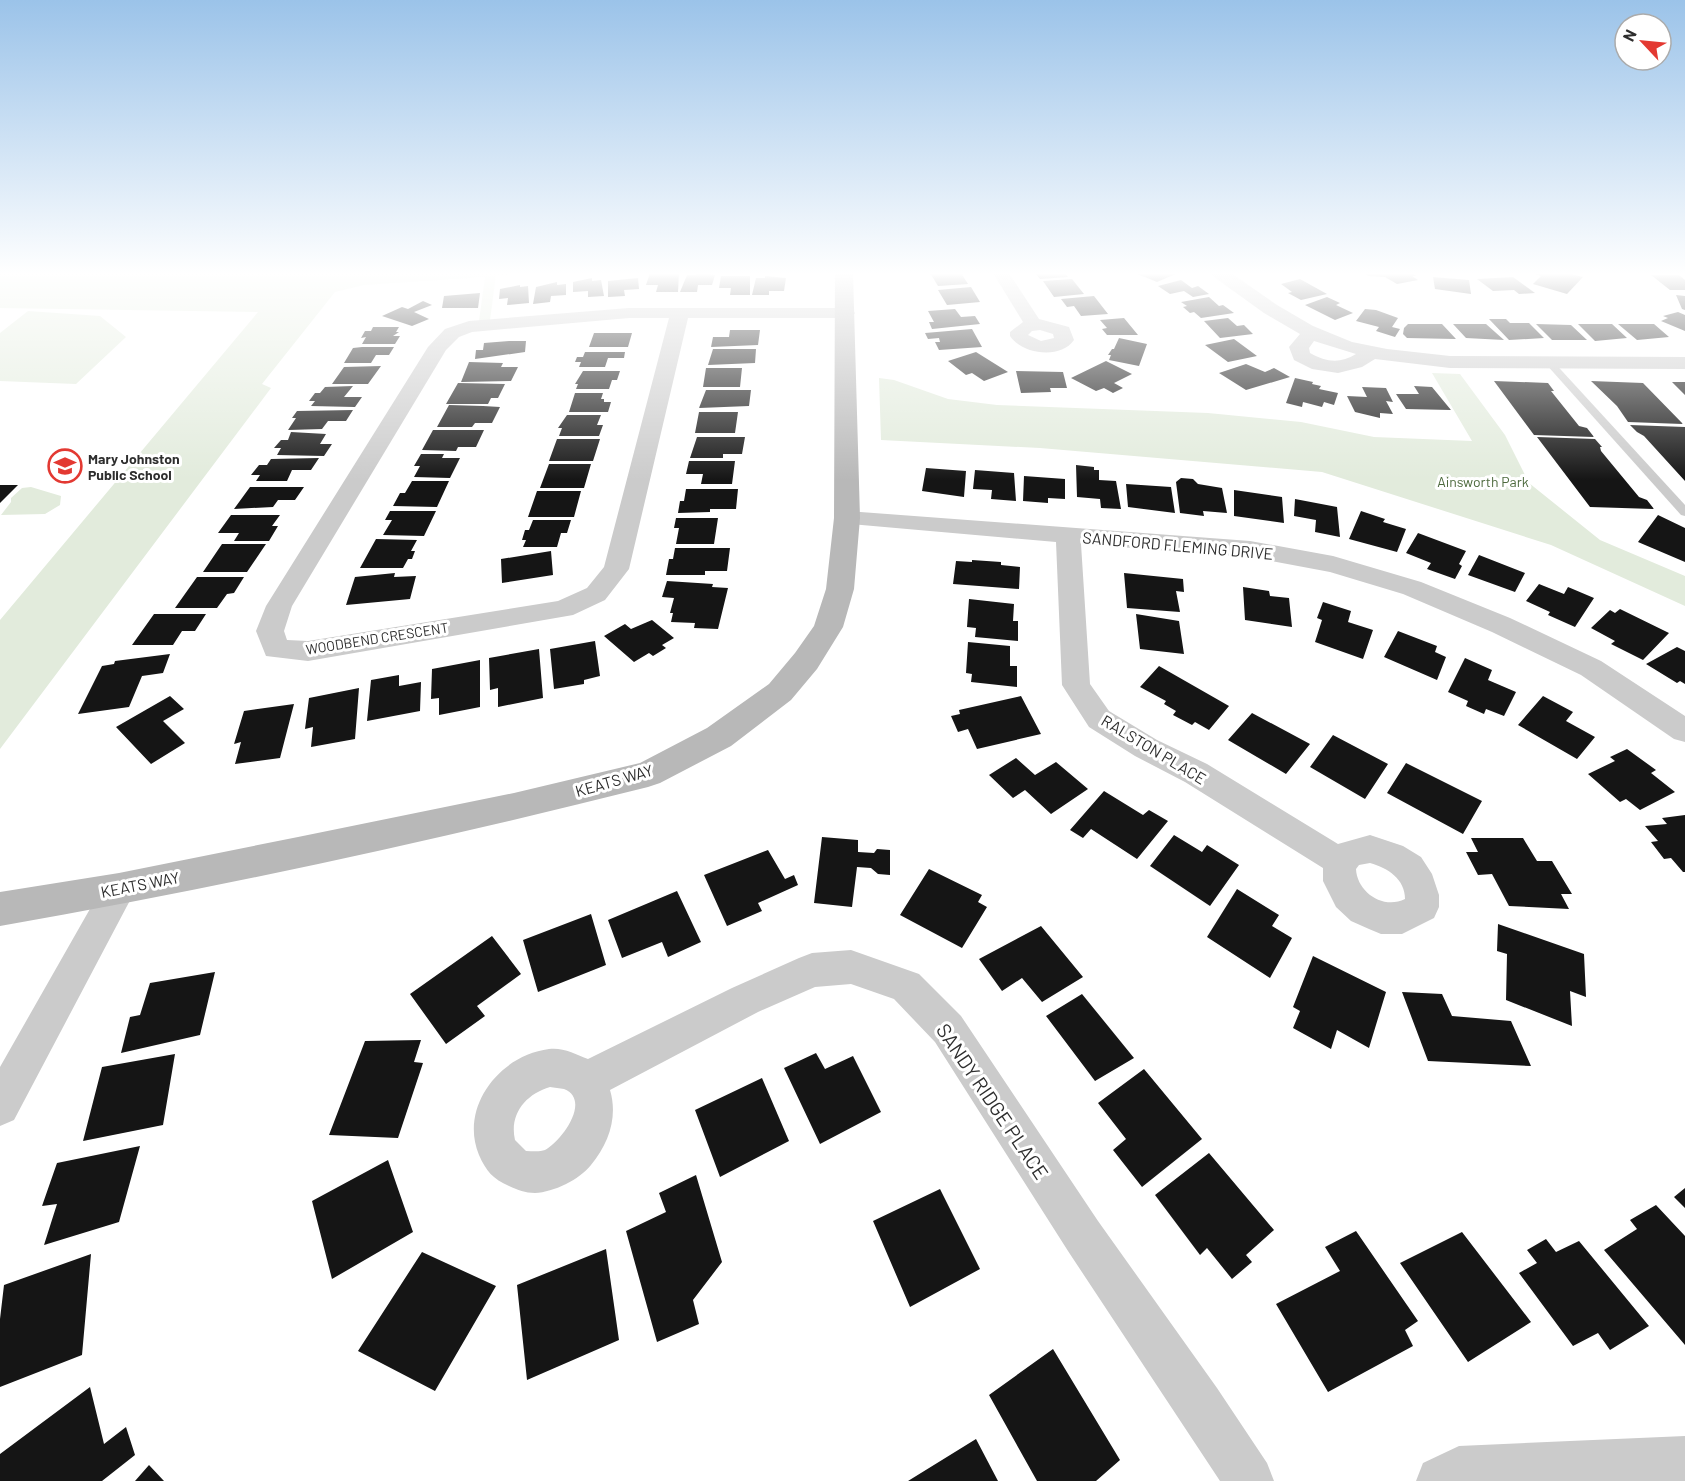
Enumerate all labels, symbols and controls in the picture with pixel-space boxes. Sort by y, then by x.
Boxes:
north arrow [1613,12,1673,72]
text: N [1618,26,1640,44]
school or university icon: Mary Johnston Public School [47,448,83,484]
place label: Mary Johnston Public School [88,450,180,483]
park label: Ainsworth Park [1437,473,1529,490]
street label: SANDFORD FLEMING DRIVE [1082,527,1274,563]
street label: WOODBEND CRESCENT [304,618,450,658]
street label: RALSTON PLACE [1098,710,1210,788]
street label: KEATS WAY [573,760,655,800]
street label: KEATS WAY [99,867,181,901]
street label: SANDY RIDGE PLACE [932,1019,1054,1183]

